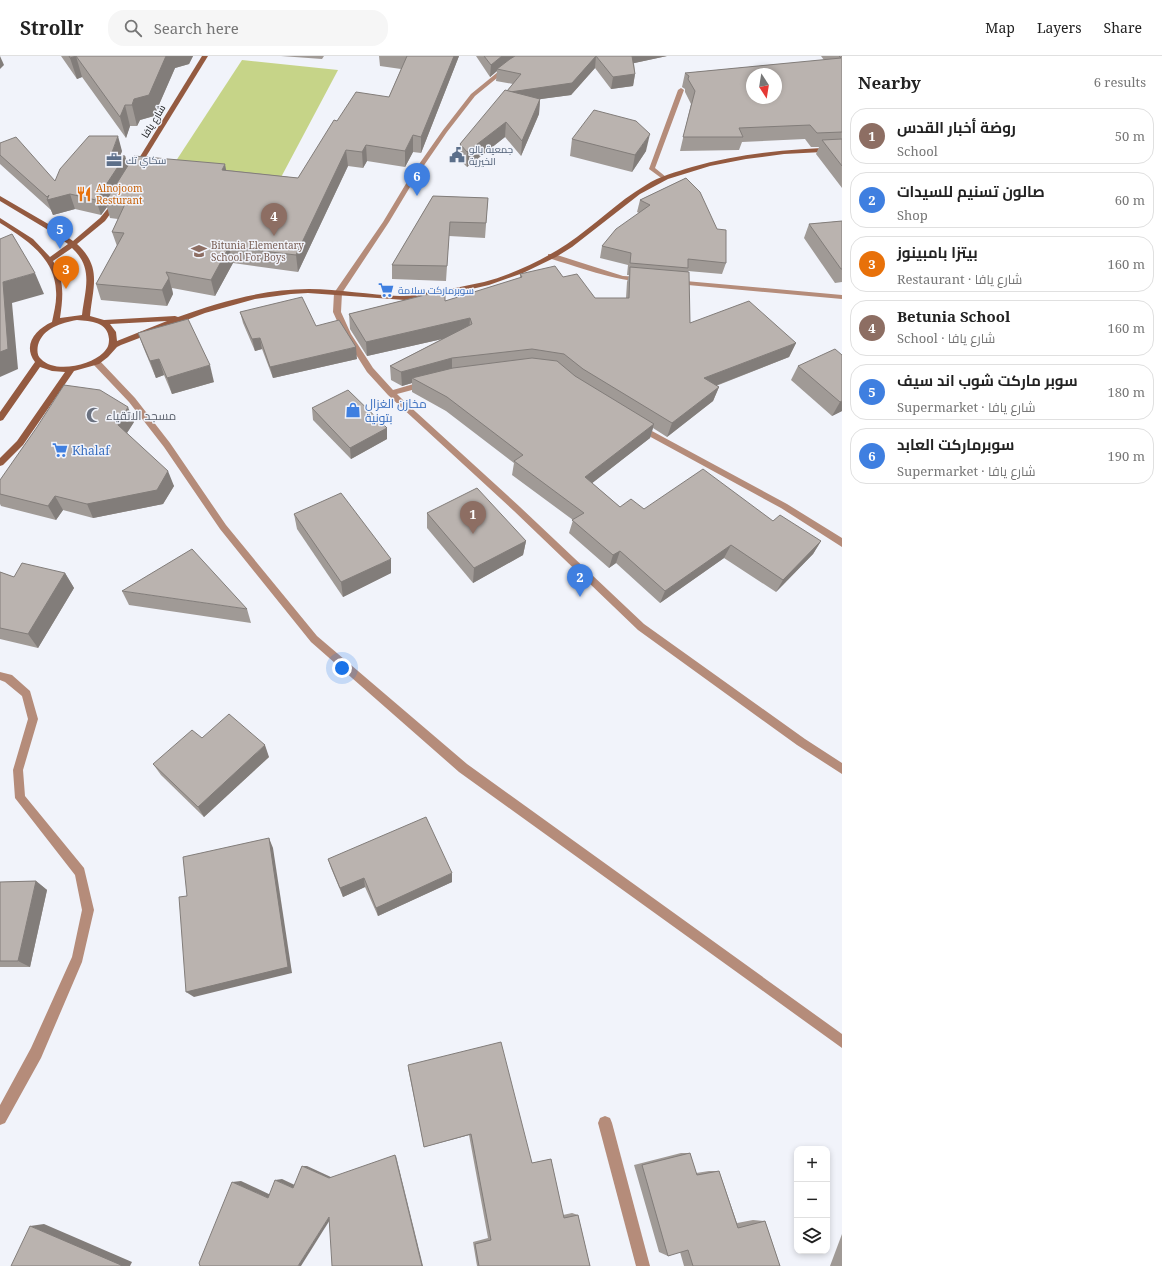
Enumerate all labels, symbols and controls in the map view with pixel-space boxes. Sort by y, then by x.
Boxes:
search box [108,10,388,46]
text: Strollr [20,15,84,41]
icon: search [122,17,144,39]
text: Search here [154,18,239,38]
text: Map [985,18,1015,37]
text: Layers [1037,18,1082,37]
text: Share [1104,18,1142,37]
north arrow [746,68,782,104]
text: Nearby [858,71,921,94]
text: 6 results [1094,73,1146,91]
street label: شارع يافا [138,102,168,140]
text: روضة أخبار القدس [897,117,1016,137]
text: 1 [868,127,876,145]
text: 50 m [1115,127,1145,145]
place label: جمعية يالو الخيرية [469,142,513,168]
text: School [897,142,938,160]
public building icon: جمعية يالو الخيرية [448,146,466,164]
office icon: سكاي تك [105,151,123,169]
place label: سكاي تك [126,153,166,168]
pin: 6 [404,163,430,196]
place label: Alnojoom Resturant [96,181,143,207]
text: صالون تسنيم للسيدات [897,181,1045,201]
restaurant icon: Alnojoom Resturant [75,185,93,203]
text: 2 [868,191,876,209]
text: 60 m [1115,191,1145,209]
pin: 4 [261,203,287,236]
text: Shop [897,206,928,224]
pin: 5 [47,216,73,249]
place label: Bitunia Elementary School For Boys [211,238,304,264]
school or university icon: Bitunia Elementary School For Boys [190,242,208,260]
text: بيتزا بامبينوز [897,242,978,262]
text: 3 [868,255,876,273]
text: 160 m [1108,255,1145,273]
pin: 3 [53,256,79,289]
text: Restaurant · شارع يافا [897,270,1022,288]
supermarket icon: سوبرماركت سلامة [377,281,395,299]
place label: سوبرماركت سلامة [398,283,474,297]
text: Betunia School [897,306,1010,326]
text: 4 [868,319,876,337]
text: 160 m [1108,319,1145,337]
text: School · شارع يافا [897,329,995,347]
text: سوبر ماركت شوب اند سيف [897,370,1078,390]
text: 5 [868,383,876,401]
text: 180 m [1108,383,1145,401]
place label: مخازن الغزال بتونية [365,395,427,426]
text: Supermarket · شارع يافا [897,398,1036,416]
shop icon: مخازن الغزال بتونية [344,401,362,419]
mosque icon: مسجد الاتقياء [85,406,103,424]
place label: مسجد الاتقياء [106,407,176,424]
text: سوبرماركت العابد [897,434,1014,454]
supermarket icon: Khalaf [51,441,69,459]
place label: Khalaf [72,442,111,459]
text: 6 [868,447,876,465]
text: 190 m [1108,447,1145,465]
text: Supermarket · شارع يافا [897,462,1036,480]
pin: 1 [460,501,486,534]
pin: 2 [567,564,593,597]
your location [332,658,352,678]
map controls [794,1146,830,1254]
button: + [794,1146,830,1182]
button: − [794,1182,830,1218]
button: layers [794,1218,830,1254]

